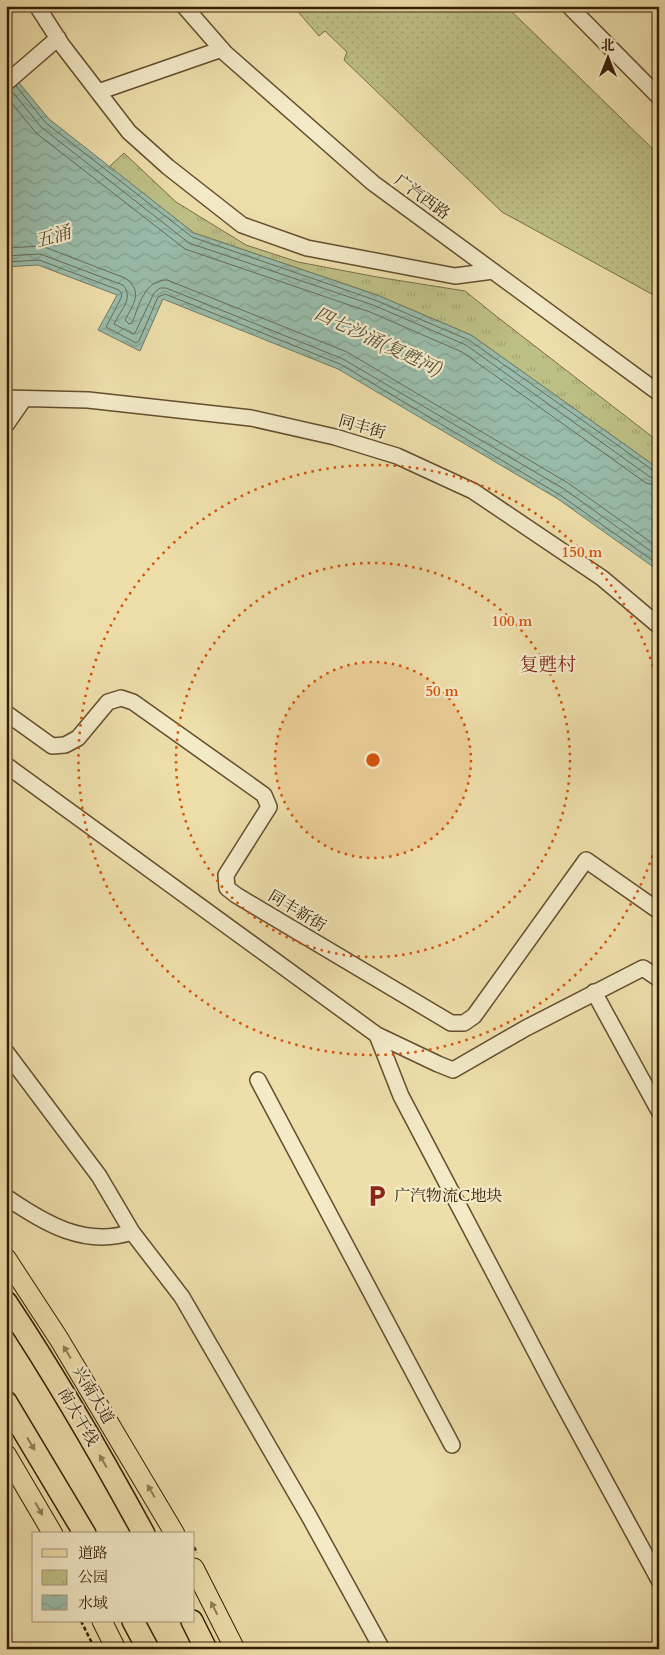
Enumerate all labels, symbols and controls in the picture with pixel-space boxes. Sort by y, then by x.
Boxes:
north arrow [582,32,632,82]
text: 北 [601,36,615,55]
street label: 广汽西路 [390,169,454,225]
water label: 五涌 [32,219,76,254]
water label: 四七沙涌(复甦河) [310,302,446,382]
street label: 同丰街 [336,410,388,444]
text: 150 m [562,542,603,562]
text: 100 m [492,611,533,631]
district label: 复甦村 [519,652,577,678]
text: 50 m [425,681,459,701]
centre of rings [364,751,382,769]
street label: 同丰新街 [264,885,330,937]
parking icon: 广汽物流C地块 [364,1183,390,1209]
place label: 广汽物流C地块 [394,1185,502,1207]
one-way arrow [62,1345,71,1359]
street label: 兴南大道 [67,1362,119,1428]
street label: 南大干线 [52,1384,104,1450]
one-way arrow [27,1437,36,1450]
one-way arrow [99,1454,108,1467]
one-way arrow [146,1485,155,1498]
one-way arrow [34,1502,43,1515]
legend [32,1532,195,1622]
text: 道路 [78,1543,108,1563]
text: 公园 [78,1567,108,1587]
text: 水域 [78,1593,108,1613]
one-way arrow [210,1601,218,1616]

